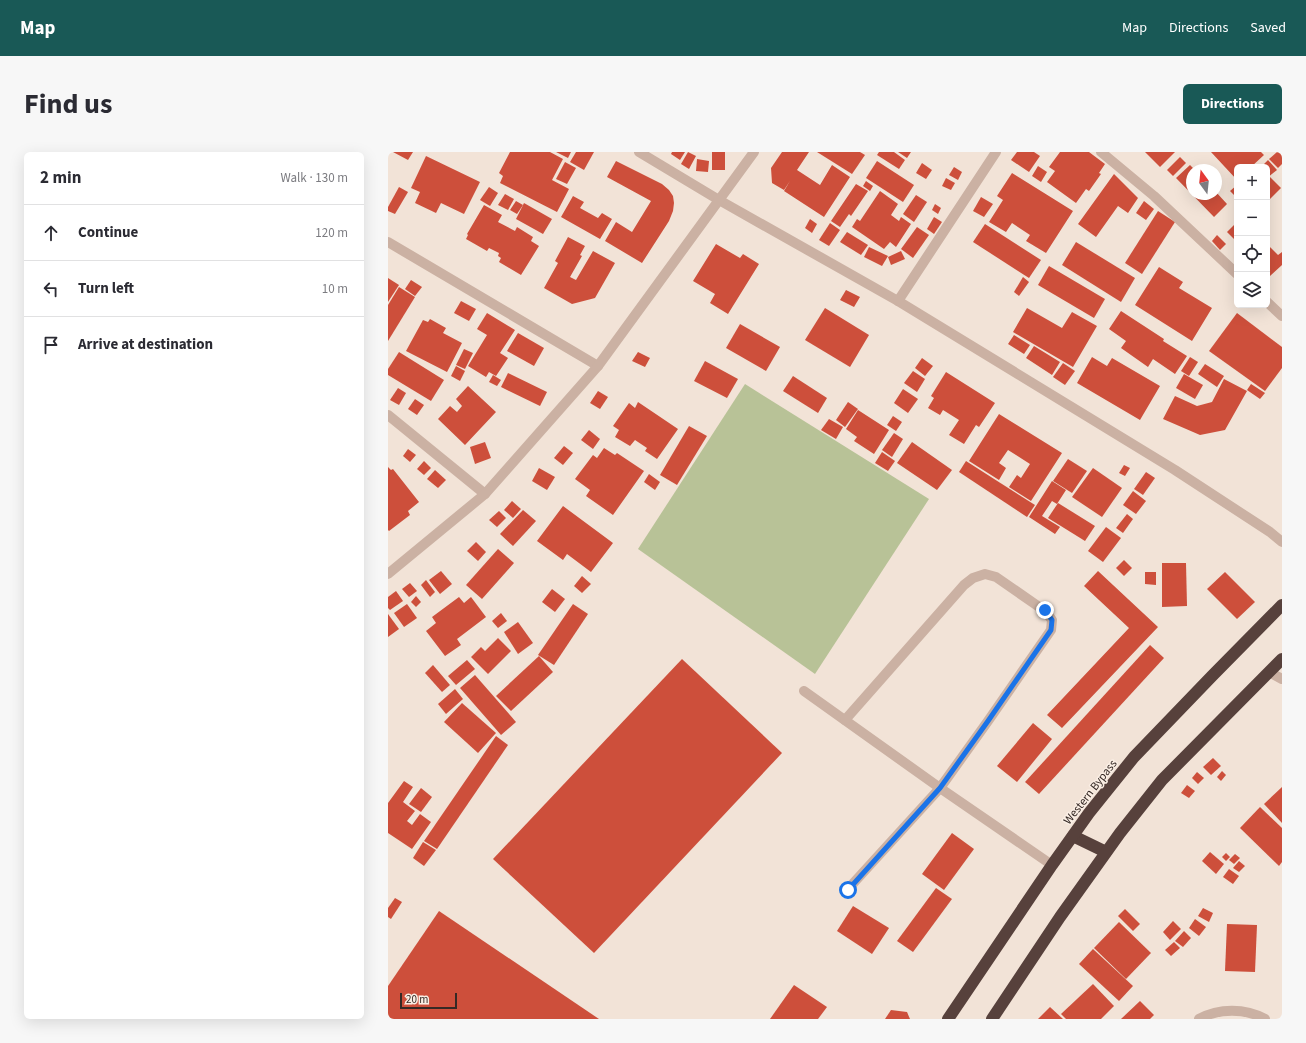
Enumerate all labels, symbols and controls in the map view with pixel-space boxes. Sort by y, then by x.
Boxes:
text: Map [20,15,55,42]
text: Map [1122,18,1147,38]
text: Directions [1169,18,1228,38]
text: Saved [1250,18,1286,38]
text: Find us [24,84,112,124]
button: Directions [1183,84,1282,124]
north arrow [1186,164,1222,200]
map controls [1234,164,1270,308]
button: + [1234,164,1270,200]
text: 2 min [40,166,81,190]
text: Walk · 130 m [280,169,348,187]
button: − [1234,200,1270,236]
icon: ahead [40,222,62,244]
text: Continue [78,222,138,243]
text: 120 m [315,224,348,242]
button: locate [1234,236,1270,272]
button: layers [1234,272,1270,308]
icon: left [40,278,62,300]
text: Turn left [78,278,134,299]
text: 10 m [322,280,348,298]
icon: arrive [40,334,62,356]
text: Arrive at destination [78,334,213,355]
route end [1036,601,1054,619]
street label: Western Bypass [1060,756,1121,828]
route start [839,881,857,899]
scale bar [400,991,457,1010]
text: 20 m [406,992,428,1007]

